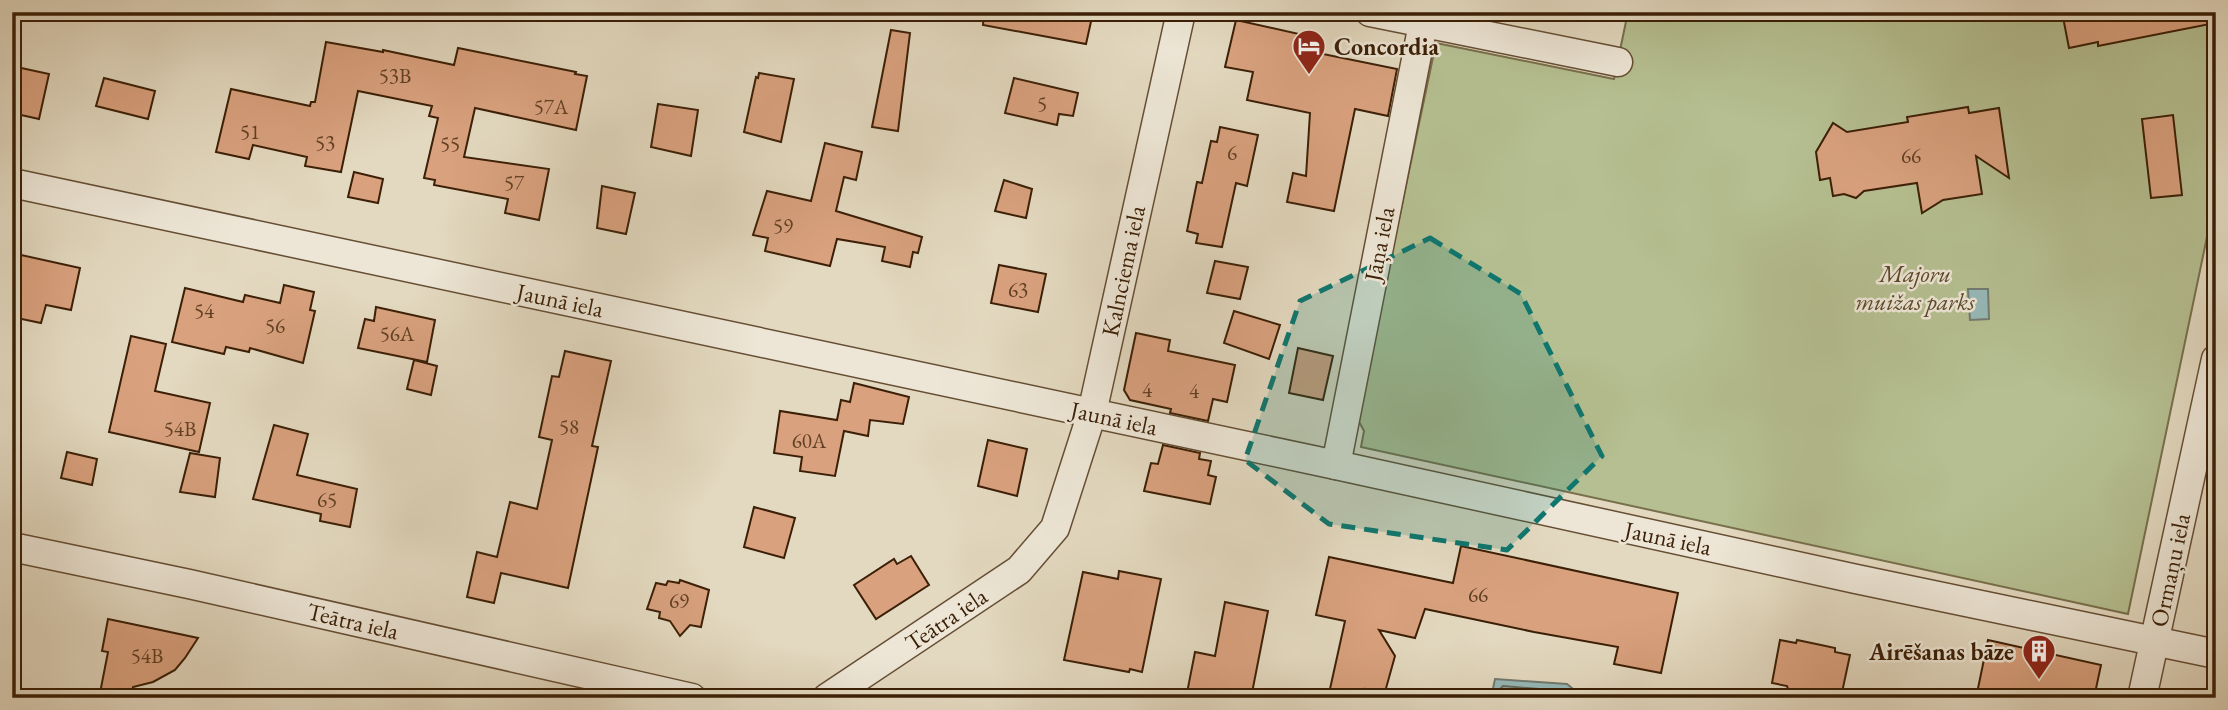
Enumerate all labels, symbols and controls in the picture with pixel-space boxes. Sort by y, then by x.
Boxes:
hotel icon: Concordia [1290,27,1328,76]
place label: Concordia [1334,31,1440,62]
house number: 53B [379,62,411,89]
house number: 5 [1037,90,1047,117]
house number: 57A [534,93,569,120]
house number: 51 [240,118,260,145]
house number: 53 [315,129,335,156]
house number: 55 [440,130,460,157]
house number: 6 [1227,139,1237,166]
house number: 66 [1901,142,1921,169]
house number: 57 [504,169,525,196]
street label: Kalnciema iela [1094,202,1152,339]
street label: Jāņa iela [1356,204,1401,286]
house number: 59 [773,212,793,239]
park label: Majoru muižas parks [1855,258,1975,317]
street label: Jaunā iela [512,275,607,324]
house number: 63 [1008,276,1028,303]
house number: 54 [194,297,215,324]
house number: 56 [265,312,285,339]
house number: 56A [380,320,415,347]
house number: 4 [1142,376,1153,403]
house number: 4 [1189,377,1200,404]
street label: Jaunā iela [1066,393,1161,442]
house number: 58 [559,413,579,440]
house number: 54B [164,415,196,442]
house number: 60A [792,427,827,454]
house number: 65 [317,486,337,513]
street label: Ormaņu iela [2143,510,2197,630]
street label: Jaunā iela [1620,513,1715,562]
street label: Teātra iela [899,580,994,658]
house number: 66 [1468,581,1488,608]
house number: 69 [669,587,689,614]
street label: Teātra iela [304,595,402,647]
building icon: Airēšanas bāze [2020,632,2058,681]
place label: Airēšanas bāze [1868,636,2014,667]
house number: 54B [131,642,163,669]

